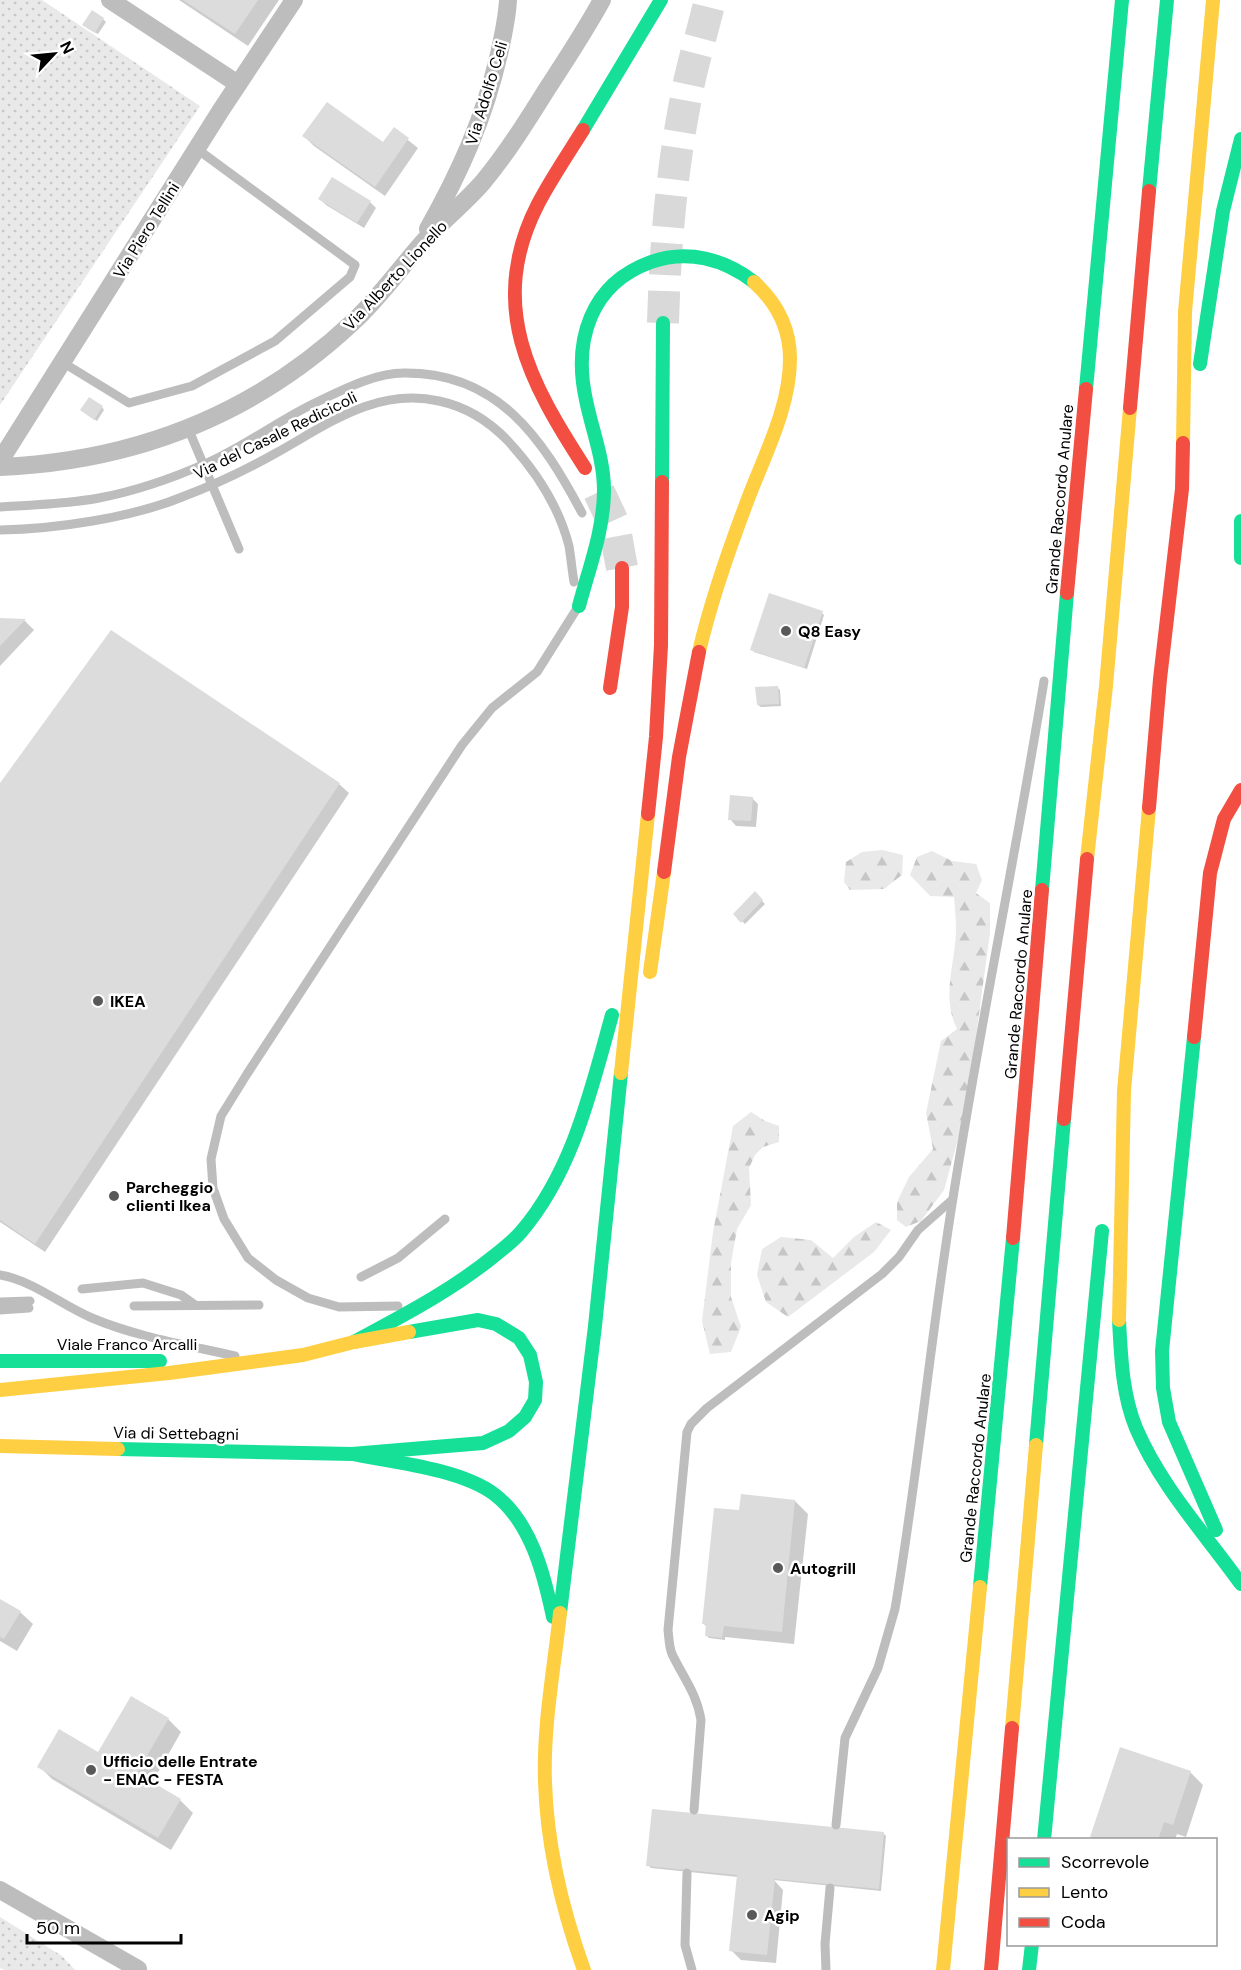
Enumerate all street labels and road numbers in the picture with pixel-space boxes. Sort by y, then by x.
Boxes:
street label: Via Adolfo Celi [461,39,512,148]
street label: Via Piero Tellini [108,178,184,282]
street label: Via Alberto Lionello [339,216,452,335]
street label: Via del Casale Redicicoli [190,387,360,484]
street label: Grande Raccordo Anulare [1041,403,1078,595]
street label: Grande Raccordo Anulare [1000,888,1037,1080]
street label: Viale Franco Arcalli [57,1334,197,1355]
street label: Grande Raccordo Anulare [955,1372,996,1564]
street label: Via di Settebagni [113,1422,239,1445]

